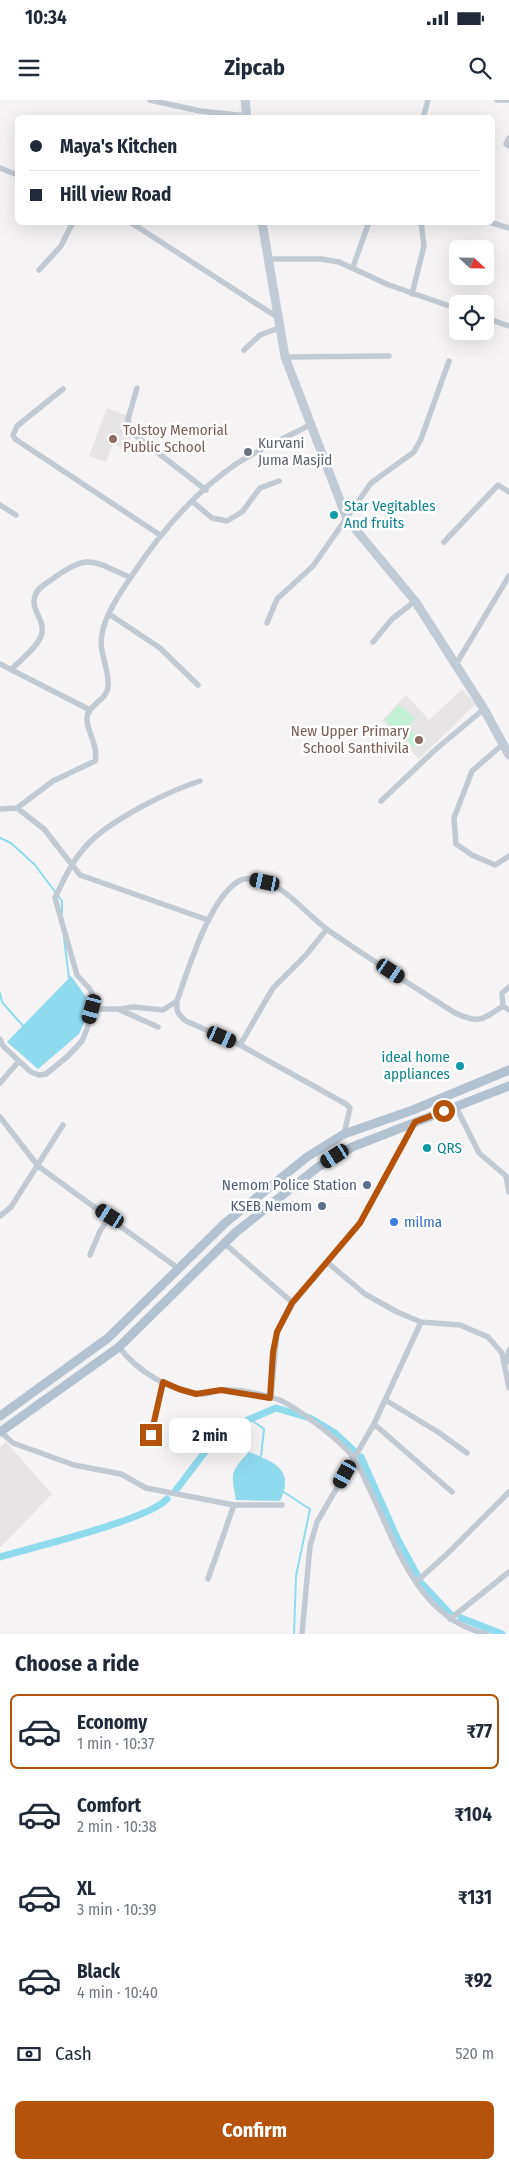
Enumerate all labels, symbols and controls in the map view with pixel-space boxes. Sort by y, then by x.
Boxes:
text: 10:34 [25,6,67,29]
icon: menu [15,54,43,82]
text: Zipcab [224,54,285,81]
icon: search [466,54,494,82]
text: Maya's Kitchen [60,135,177,158]
text: Hill view Road [60,183,171,206]
north arrow [449,240,494,285]
map controls [449,240,494,340]
button: locate [449,295,494,340]
place label: Tolstoy Memorial Public School [123,421,228,456]
marker: Tolstoy Memorial Public School [107,433,119,445]
place label: Kurvani Juma Masjid [258,434,332,469]
marker: Kurvani Juma Masjid [242,446,254,458]
place label: Star Vegitables And fruits [344,497,436,532]
marker: Star Vegitables And fruits [328,509,340,521]
place label: New Upper Primary School Santhivila [291,722,409,757]
marker: New Upper Primary School Santhivila [413,734,425,746]
car [248,872,281,892]
car [374,956,407,986]
car [80,993,103,1025]
car [205,1024,238,1050]
place label: ideal home appliances [381,1048,450,1083]
marker: ideal home appliances [454,1060,466,1072]
route start [433,1100,455,1122]
place label: QRS [437,1139,462,1157]
car [318,1142,351,1170]
marker: QRS [421,1142,433,1154]
place label: Nemom Police Station [222,1176,357,1194]
marker: Nemom Police Station [361,1179,373,1191]
place label: KSEB Nemom [231,1197,312,1215]
marker: KSEB Nemom [316,1200,328,1212]
car [93,1202,126,1230]
place label: milma [404,1213,442,1231]
marker: milma [388,1216,400,1228]
callout: 2 min [168,1418,251,1452]
route end [140,1424,162,1446]
text: 2 min [192,1426,228,1445]
car [331,1457,358,1491]
text: Choose a ride [15,1650,139,1677]
icon: car [17,1709,62,1754]
text: Economy [77,1711,147,1734]
text: ₹77 [466,1720,492,1743]
text: 1 min · 10:37 [77,1734,154,1753]
icon: car [17,1792,62,1837]
text: Comfort [77,1794,141,1817]
text: ₹104 [455,1803,492,1826]
text: 2 min · 10:38 [77,1817,157,1836]
icon: car [17,1875,62,1920]
text: XL [77,1877,96,1900]
text: ₹131 [458,1886,492,1909]
text: 3 min · 10:39 [77,1900,157,1919]
icon: car [17,1958,62,2003]
text: Black [77,1960,120,1983]
text: ₹92 [464,1969,492,1992]
text: 4 min · 10:40 [77,1983,158,2002]
icon: cash [15,2040,43,2068]
text: Cash [55,2042,92,2065]
text: 520 m [455,2044,494,2063]
button: Confirm [15,2101,494,2159]

